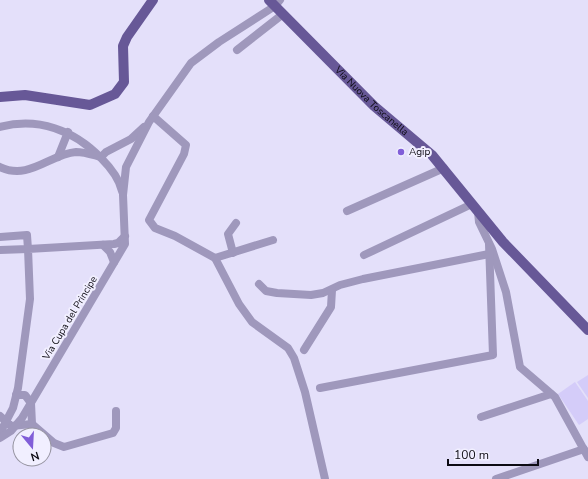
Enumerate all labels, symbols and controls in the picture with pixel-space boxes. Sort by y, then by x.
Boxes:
street label: Via Nuova Toscanella [331,62,411,139]
place label: Agip [409,145,430,159]
marker: Agip [396,147,406,157]
street label: Via Cupa del Principe [39,273,101,363]
north arrow [12,427,52,467]
scale bar [448,441,538,467]
text: 100 m [454,447,489,463]
text: N [29,448,41,464]

